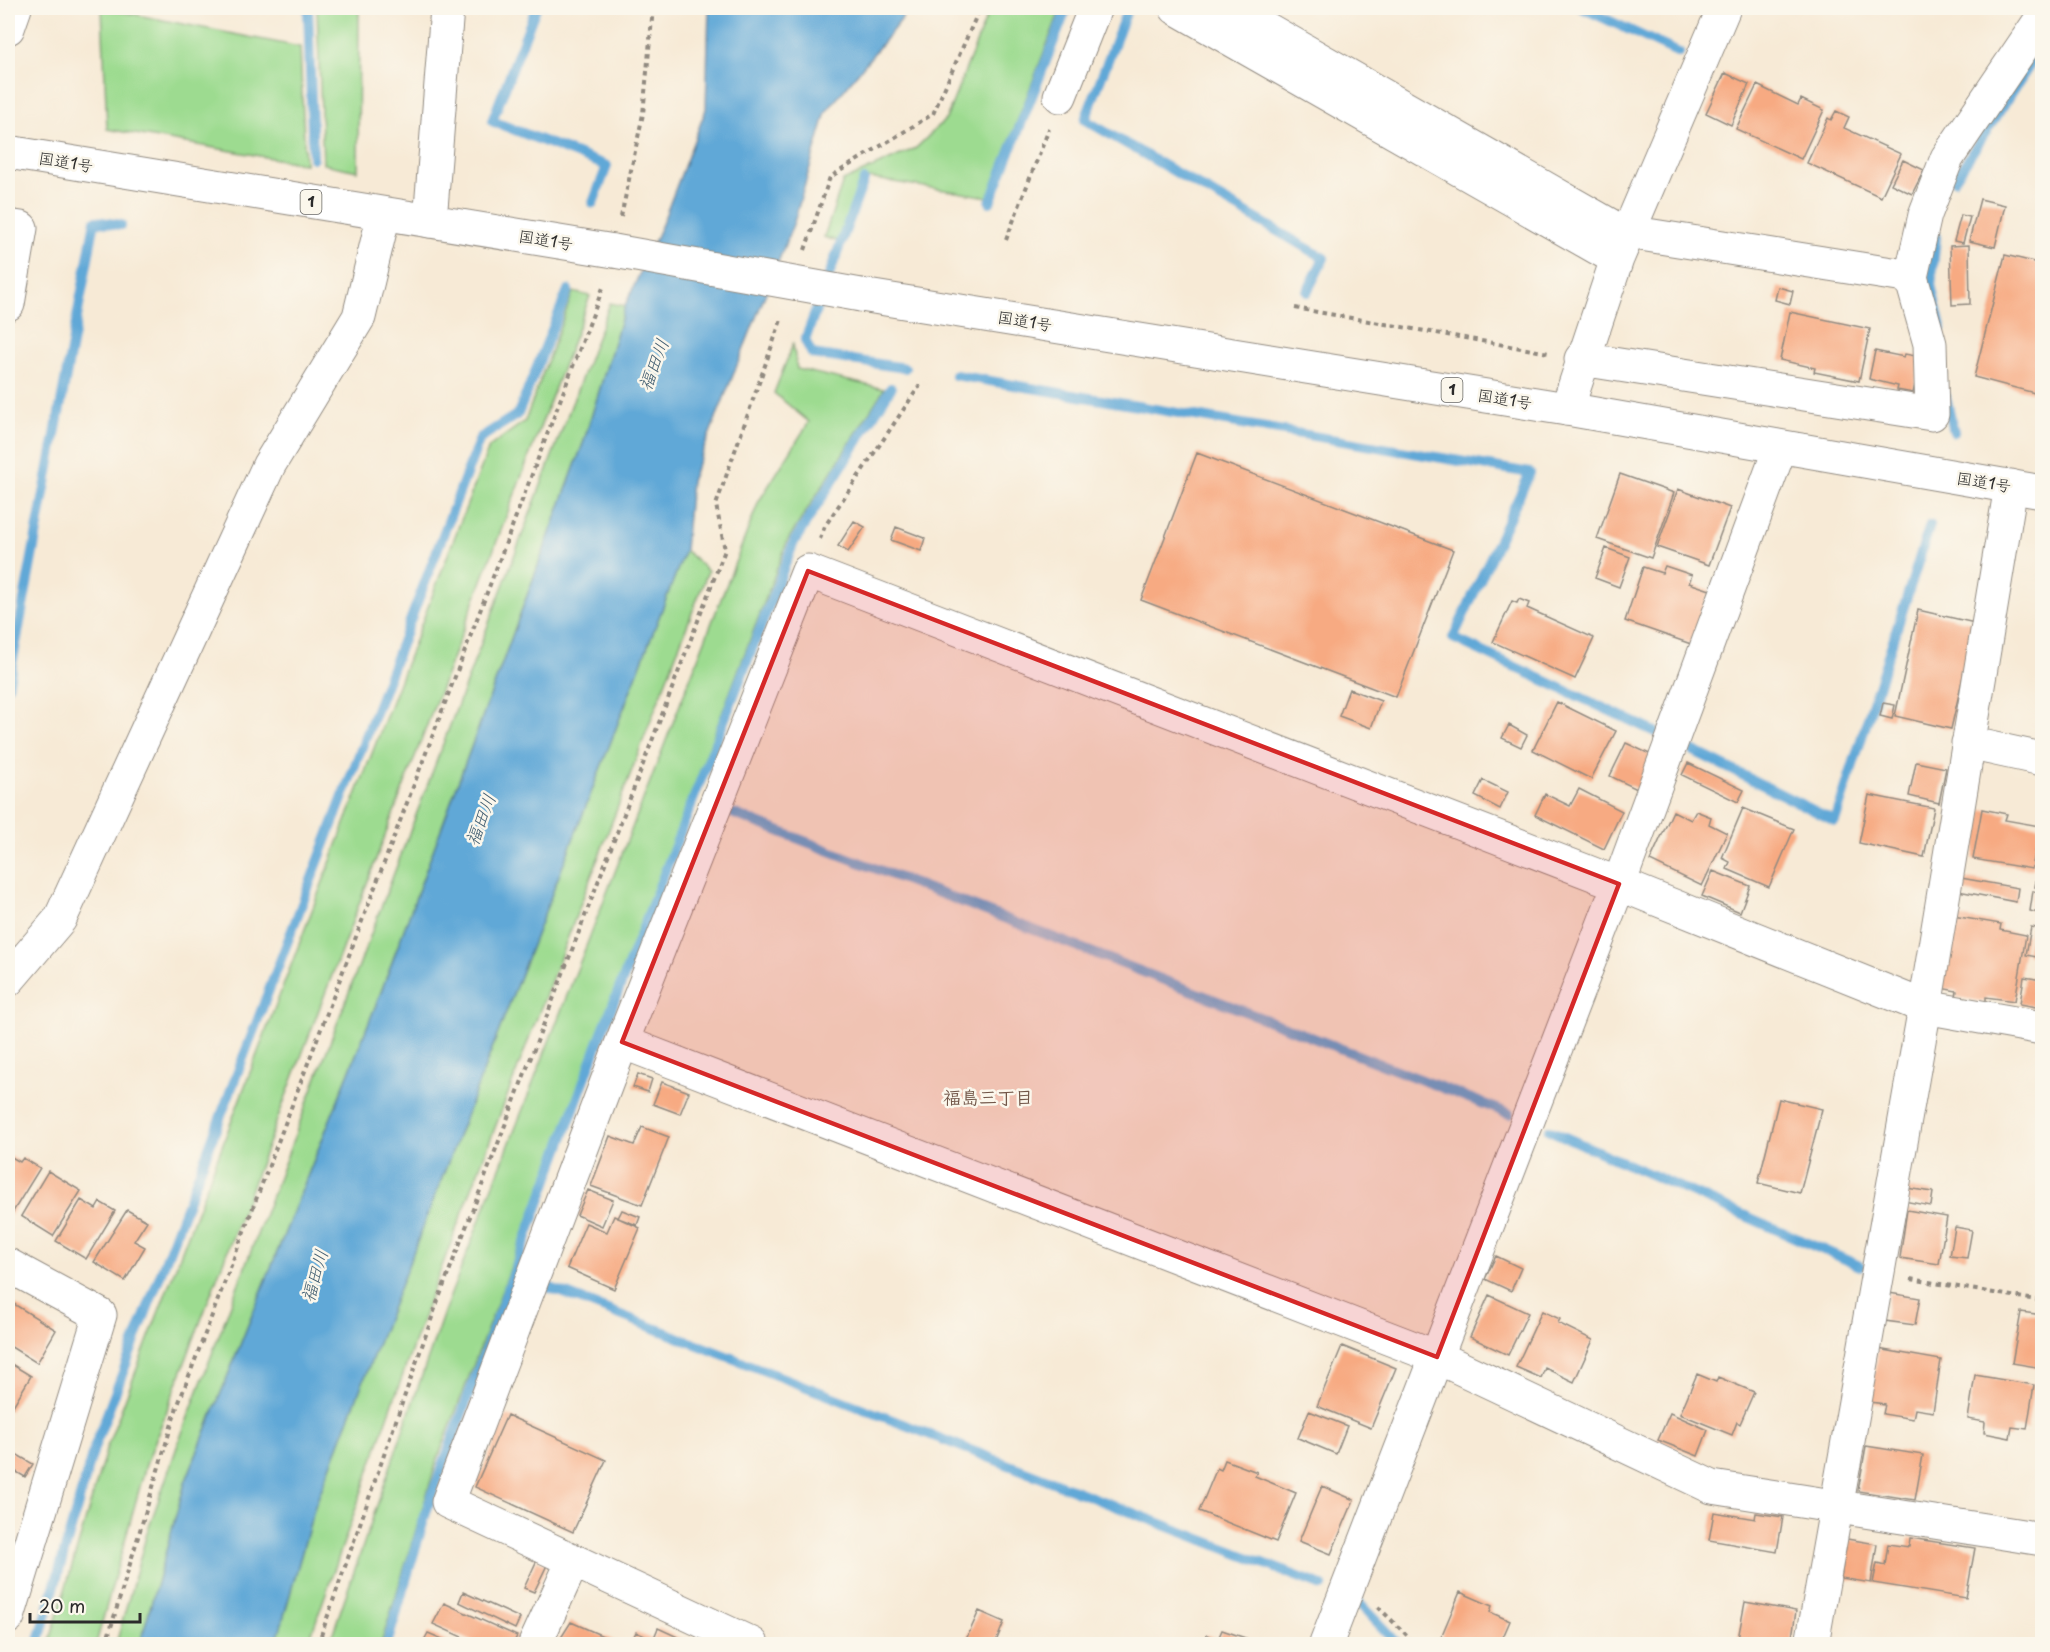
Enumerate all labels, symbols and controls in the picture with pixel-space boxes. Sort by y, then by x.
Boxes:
street label: 国道1号 [37,145,95,177]
road number: 1 [300,190,322,214]
street label: 国道1号 [517,223,575,255]
street label: 国道1号 [996,304,1054,336]
water label: 福田川 [630,334,675,395]
road number: 1 [1442,378,1462,402]
street label: 国道1号 [1476,382,1534,414]
street label: 国道1号 [1955,465,2013,497]
water label: 福田川 [457,789,502,850]
district label: 福島三丁目 [943,1083,1033,1110]
water label: 福田川 [293,1246,334,1305]
scale bar [30,1586,140,1624]
text: 20 m [39,1592,85,1619]

